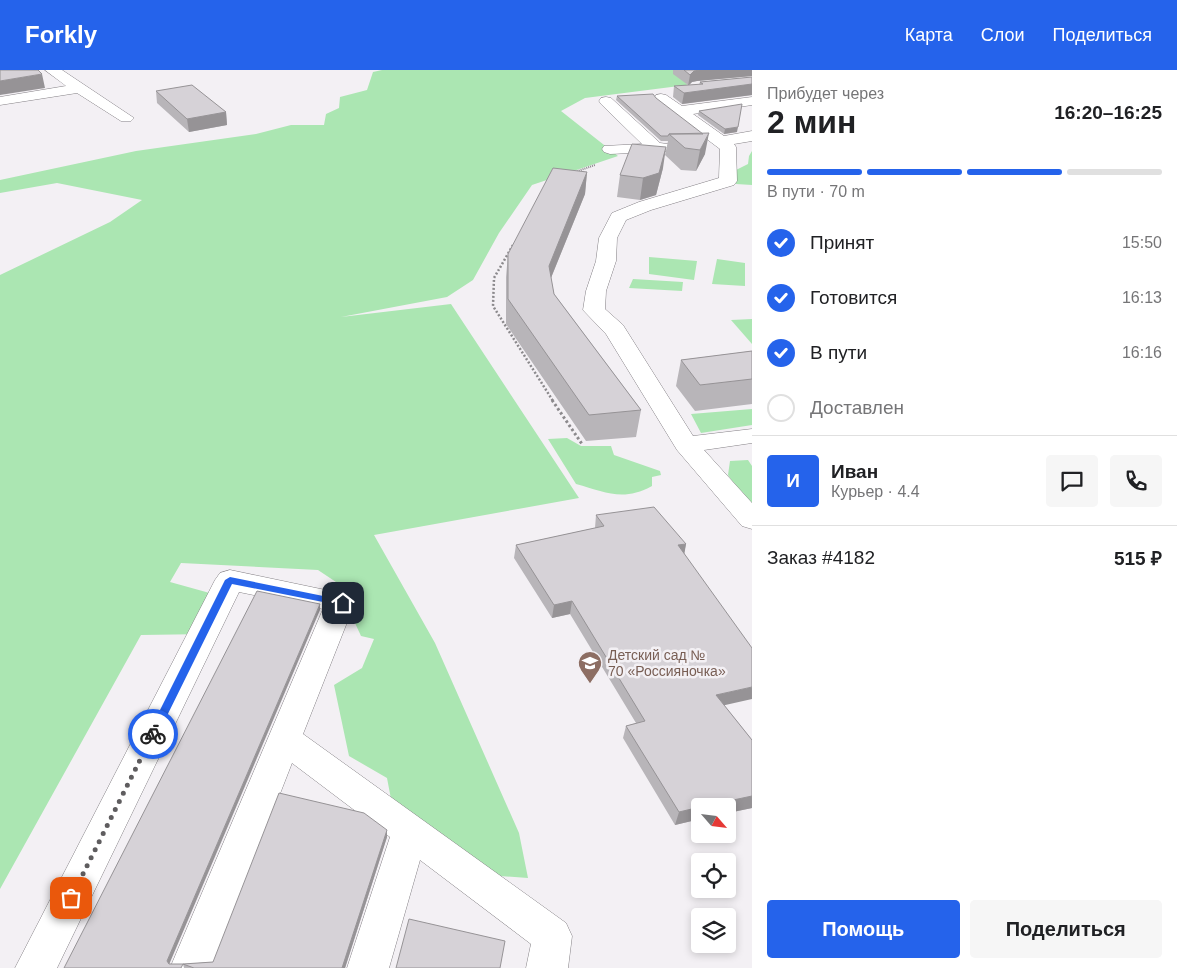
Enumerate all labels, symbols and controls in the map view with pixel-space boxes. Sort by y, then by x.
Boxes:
text: Forkly [25,21,97,48]
text: Карта [905,25,953,45]
text: Слои [981,25,1025,45]
text: Поделиться [1053,25,1152,45]
text: Прибудет через [767,85,884,102]
text: 16:20–16:25 [1054,102,1162,123]
text: 2 мин [767,104,856,140]
text: В пути · 70 m [767,183,865,200]
icon: check [767,229,795,257]
text: Принят [810,232,874,253]
text: 15:50 [1122,234,1162,251]
icon: check [767,284,795,312]
text: Готовится [810,287,897,308]
text: 16:13 [1122,289,1162,306]
icon: check [767,339,795,367]
text: В пути [810,342,867,363]
text: 16:16 [1122,344,1162,361]
text: Доставлен [810,397,904,418]
button: chat [1046,455,1098,507]
button: phone [1110,455,1162,507]
text: Иван [831,461,878,482]
text: И [786,470,800,491]
text: Курьер · 4.4 [831,483,920,500]
text: Заказ #4182 [767,547,875,568]
text: 515 ₽ [1114,548,1162,569]
pin [322,582,364,624]
icon: home [329,589,357,617]
place label: Детский сад № 70 «Россияночка» [608,647,726,679]
school or university icon: Детский сад № 70 «Россияночка» [577,650,603,684]
courier [128,709,178,759]
icon: bike [139,720,167,748]
north arrow [691,798,736,842]
map controls [691,798,736,953]
button: locate [691,853,736,898]
pin [50,877,92,919]
icon: bag [57,884,85,912]
button: Помощь [767,900,960,958]
button: Поделиться [970,900,1162,958]
button: layers [691,908,736,953]

